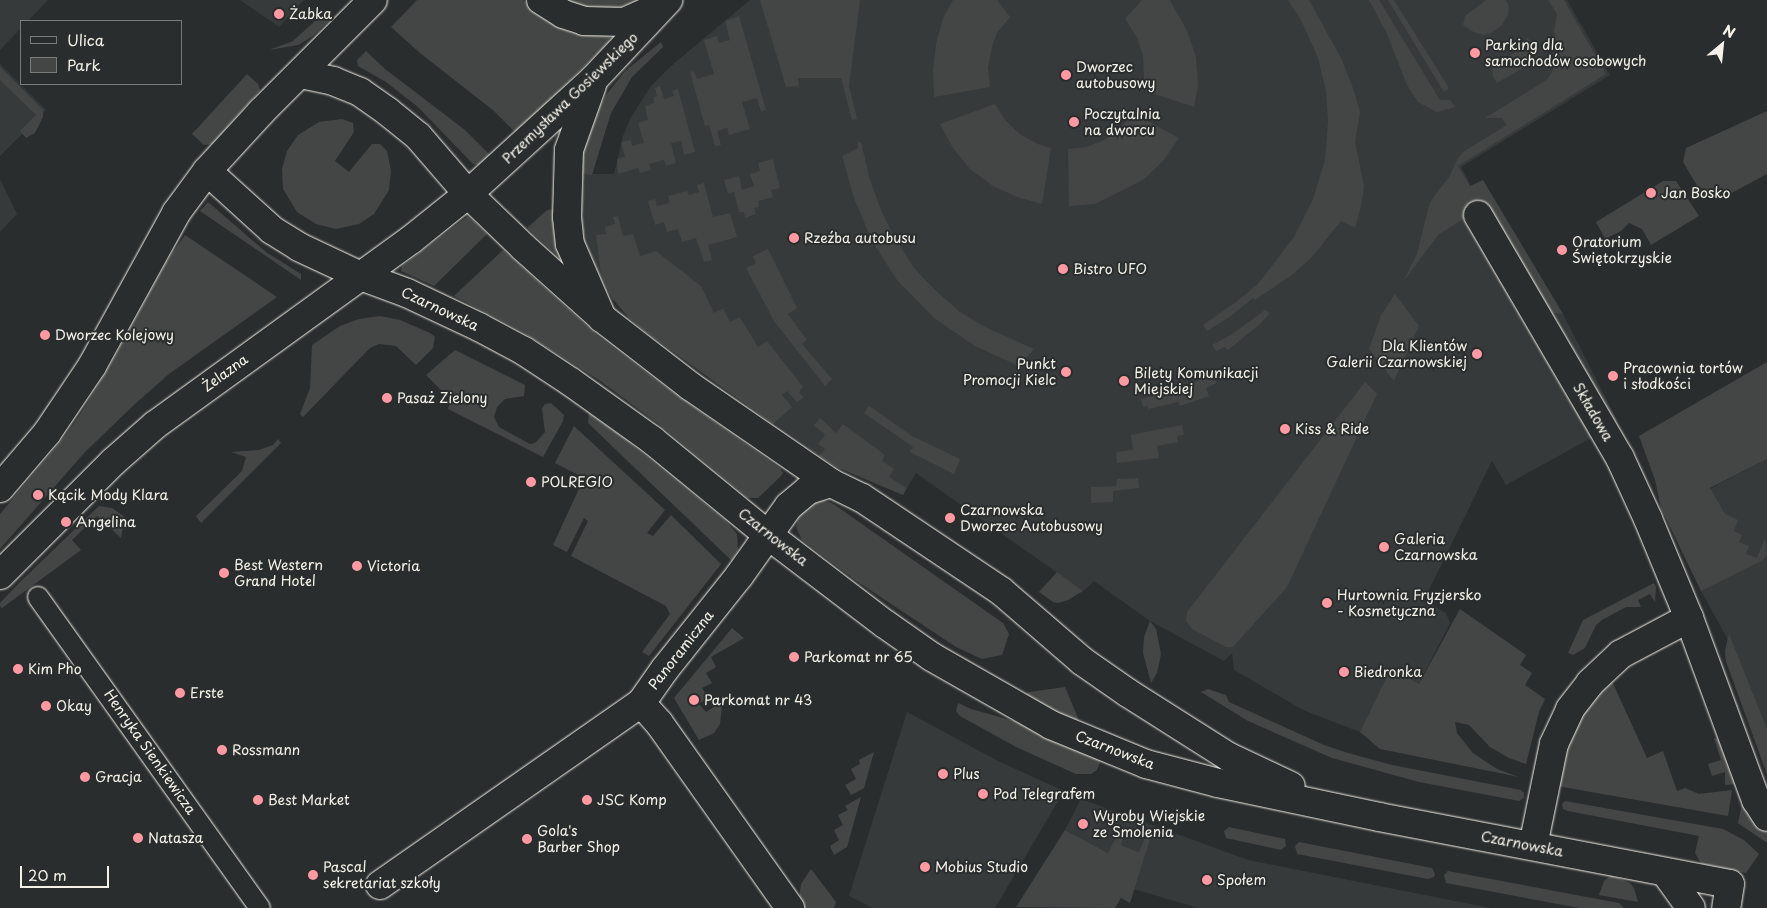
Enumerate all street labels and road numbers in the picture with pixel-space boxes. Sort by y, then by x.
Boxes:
street label: Przemysława Gosiewskiego [499,29,641,167]
street label: Czarnowska [399,284,481,334]
street label: Żelazna [199,351,251,395]
street label: Składowa [1570,380,1616,444]
street label: Czarnowska [735,505,811,569]
street label: Panoramiczna [645,607,717,693]
street label: Henryka Sienkiewicza [100,686,200,818]
street label: Czarnowska [1073,727,1157,773]
street label: Czarnowska [1479,828,1565,860]

